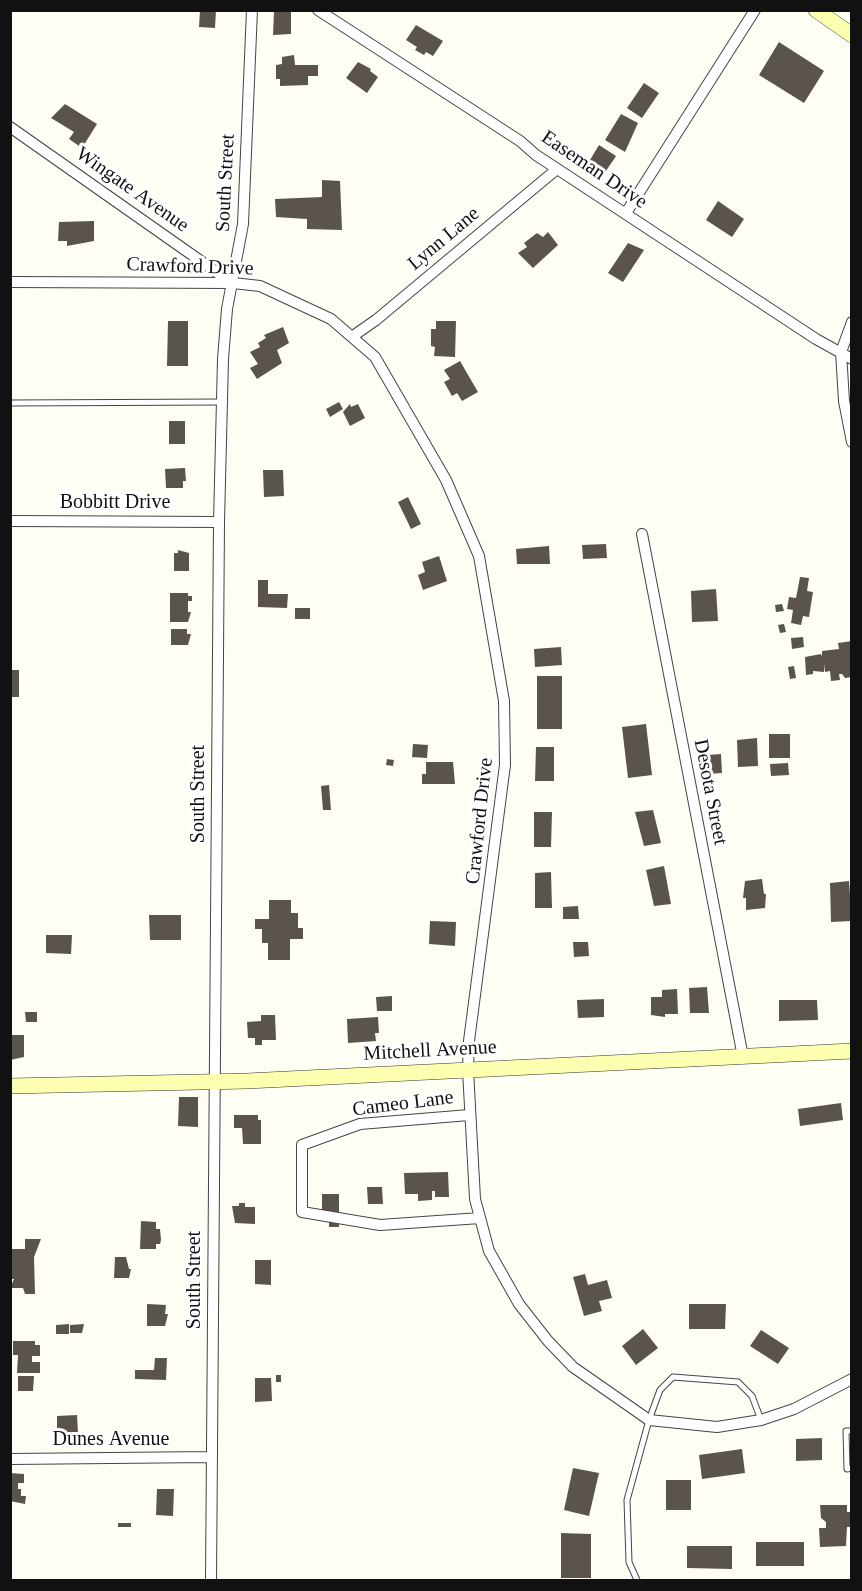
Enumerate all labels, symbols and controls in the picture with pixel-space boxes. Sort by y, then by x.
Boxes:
street label: Easeman Drive [536,126,652,214]
street label: South Street [211,133,241,233]
street label: Wingate Avenue [71,142,193,238]
street label: Lynn Lane [403,202,485,276]
street label: Crawford Drive [126,253,254,281]
street label: Bobbitt Drive [60,491,170,515]
street label: Desota Street [688,737,732,847]
street label: South Street [187,745,211,843]
street label: Crawford Drive [461,757,499,885]
street label: Mitchell Avenue [363,1036,497,1066]
street label: Cameo Lane [351,1086,455,1122]
street label: South Street [183,1231,207,1329]
street label: Dunes Avenue [53,1428,169,1452]

